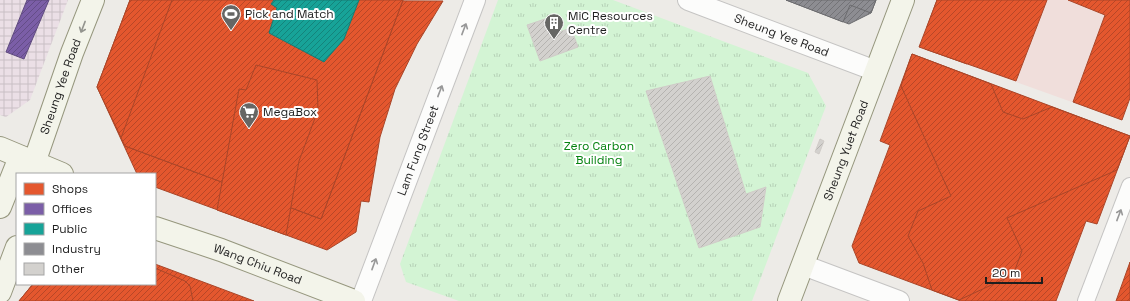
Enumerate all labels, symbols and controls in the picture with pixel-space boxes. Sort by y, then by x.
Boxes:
sports icon: Pick and Match [220,3,242,31]
place label: Pick and Match [245,6,334,22]
place label: MiC Resources Centre [568,8,653,38]
street label: Sheung Yee Road [732,10,831,61]
building icon: MiC Resources Centre [543,12,565,40]
one-way arrow [78,20,86,32]
one-way arrow [460,23,468,35]
street label: Sheung Yee Road [36,36,85,136]
one-way arrow [437,85,445,97]
street label: Sheung Yuet Road [820,98,872,203]
supermarket icon: MegaBox [238,101,260,129]
street label: Lam Fung Street [394,103,442,198]
place label: MegaBox [263,104,317,120]
park label: Zero Carbon Building [564,138,634,168]
legend [16,173,156,285]
text: Shops [52,181,88,197]
text: Offices [52,201,92,217]
one-way arrow [1116,209,1124,221]
text: Public [52,221,87,237]
street label: Wang Chiu Road [212,240,304,288]
text: Industry [52,241,101,257]
one-way arrow [371,259,379,271]
scale bar [986,259,1042,285]
text: Other [52,261,85,277]
text: 20 m [992,265,1020,281]

